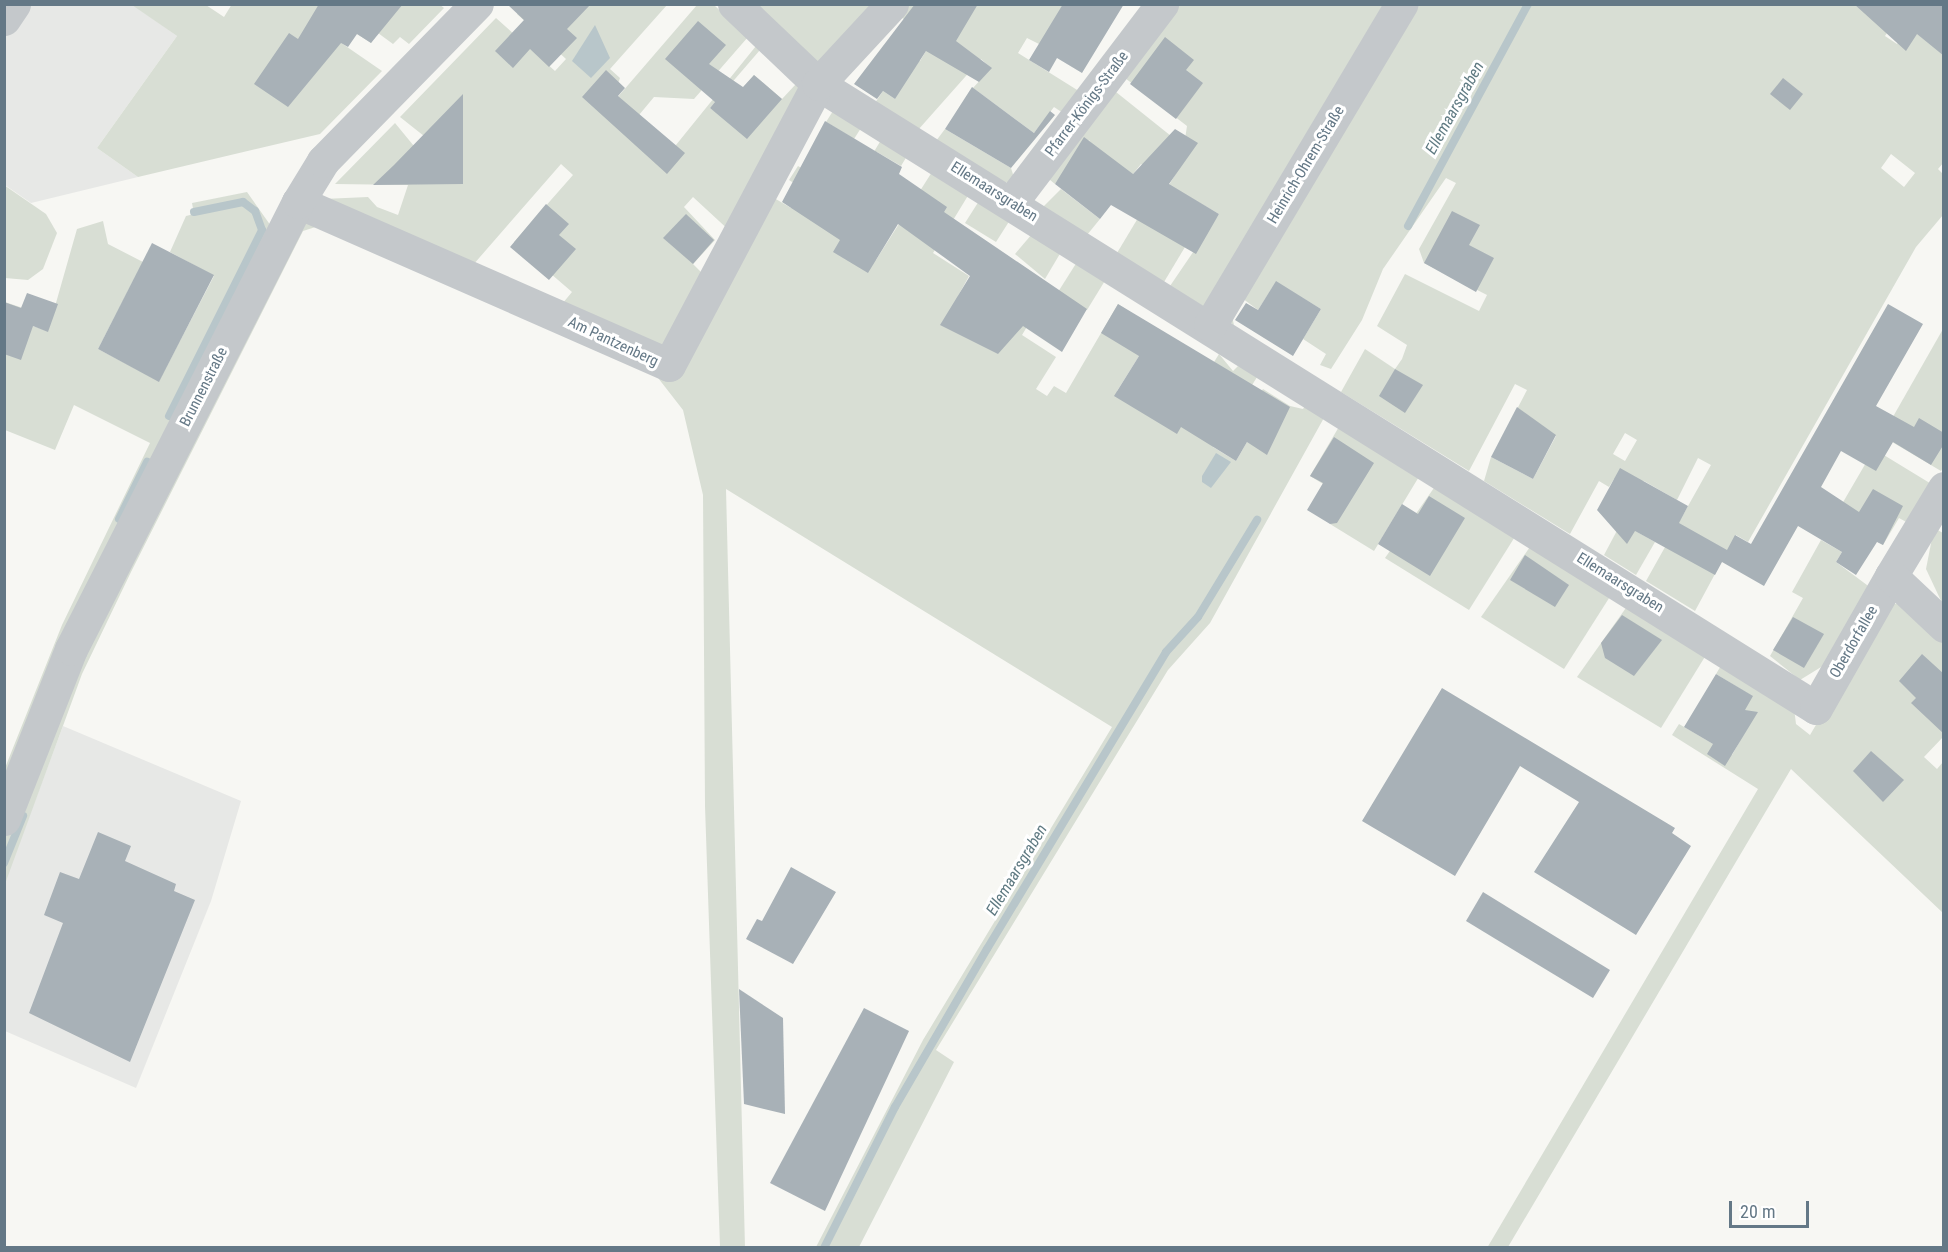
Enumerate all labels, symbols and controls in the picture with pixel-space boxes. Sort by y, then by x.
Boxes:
street label: Pfarrer-Königs-Straße [1042,48,1132,160]
water label: Ellemaarsgraben [1422,59,1488,157]
street label: Heinrich-Ohrem-Straße [1264,103,1348,227]
street label: Ellemaarsgraben [947,158,1041,226]
street label: Am Pantzenberg [565,313,661,371]
street label: Brunnenstraße [176,344,232,430]
street label: Ellemaarsgraben [1573,549,1667,617]
street label: Oberdorfallee [1826,603,1882,681]
water label: Ellemaarsgraben [982,821,1052,919]
scale bar [1732,1189,1812,1227]
text: 20 m [1740,1201,1775,1222]

